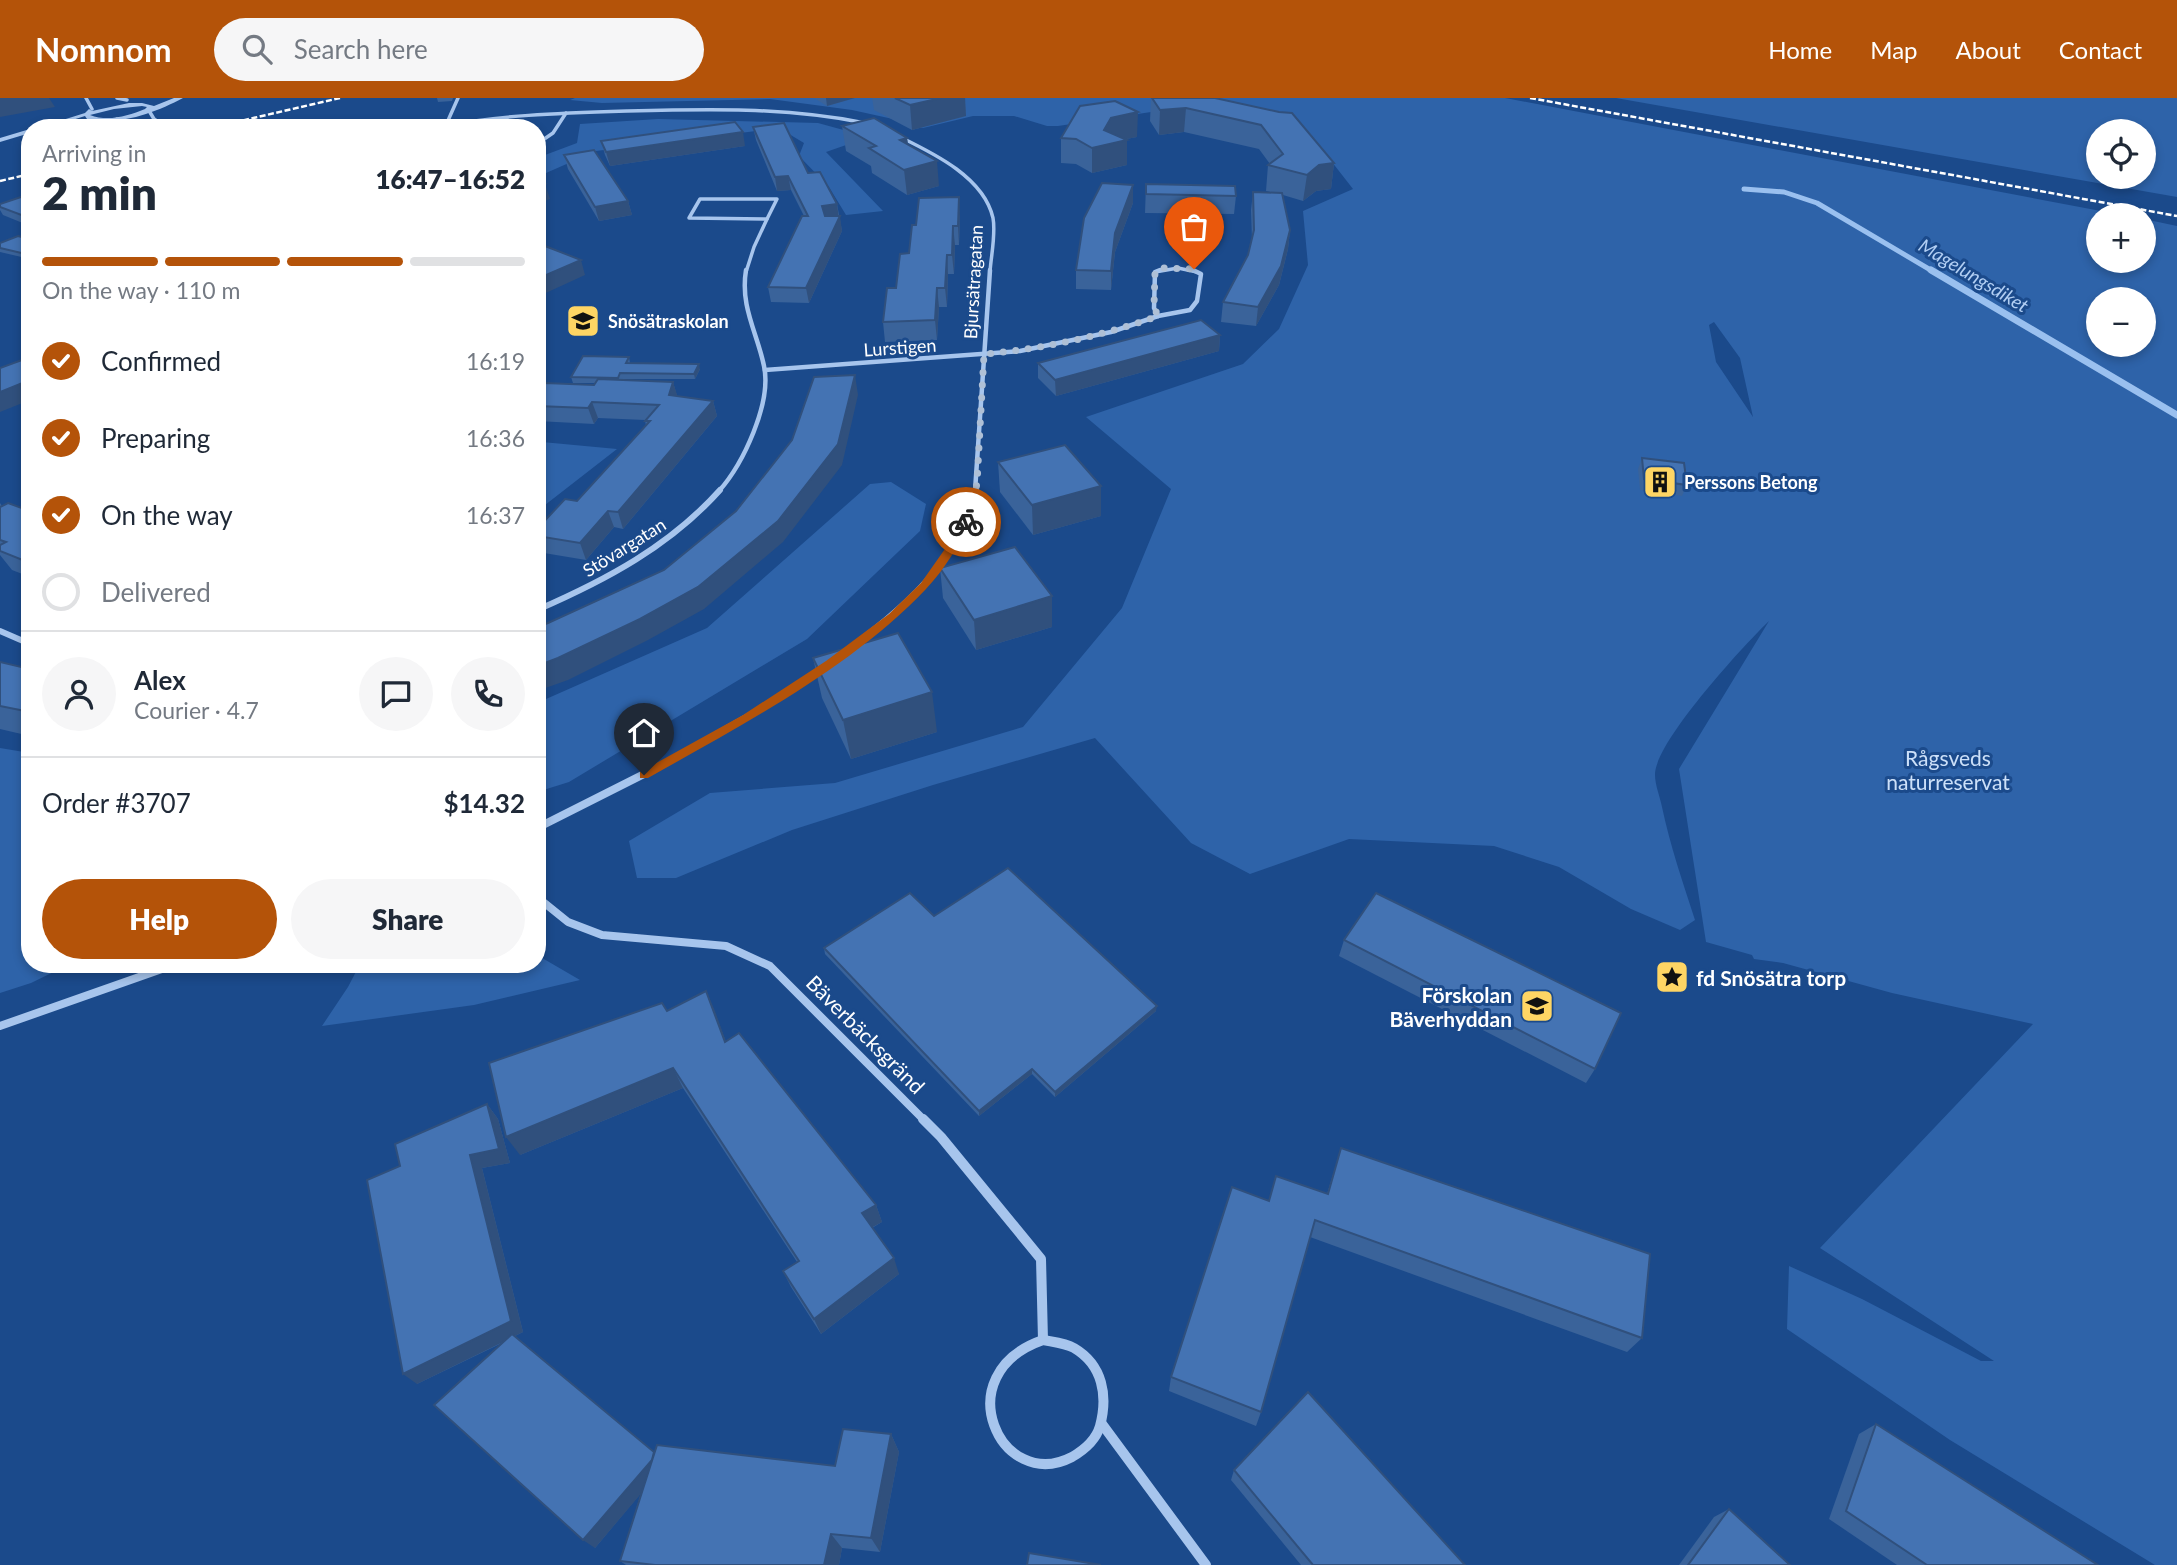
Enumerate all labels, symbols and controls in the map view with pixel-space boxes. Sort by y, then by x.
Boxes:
search box [214,18,704,81]
text: Nomnom [35,29,172,69]
icon: search [238,30,276,68]
text: Search here [294,33,428,65]
text: Home [1768,35,1832,64]
text: Map [1870,35,1918,64]
text: About [1956,35,2021,64]
text: Contact [2059,35,2142,64]
map controls [2086,119,2156,357]
button: locate [2086,119,2156,189]
text: Arriving in [42,139,146,167]
text: 16:47–16:52 [375,163,525,195]
text: 2 min [42,165,157,220]
pin [1164,197,1224,269]
button: + [2086,203,2156,273]
icon: bag [1175,208,1213,246]
street label: Bjursätragatan [959,224,987,340]
water label: Magelungsdiket [1915,233,2033,317]
text: On the way · 110 m [42,276,241,304]
button: − [2086,287,2156,357]
school or university icon: Snösätraskolan [564,302,602,340]
place label: Snösätraskolan [608,310,729,332]
street label: Lurstigen [863,333,937,361]
icon: check [42,342,80,380]
text: Confirmed [101,345,221,377]
text: 16:19 [466,347,525,375]
icon: check [42,419,80,457]
text: Preparing [101,422,210,454]
text: 16:36 [466,424,525,452]
building icon: Perssons Betong [1641,463,1679,501]
place label: Perssons Betong [1684,471,1818,493]
courier [931,487,1001,557]
icon: check [42,496,80,534]
text: On the way [101,499,233,531]
text: 16:37 [466,501,525,529]
icon: bike [947,503,985,541]
street label: Stövargatan [578,513,670,581]
text: Delivered [101,576,211,608]
button: person [42,657,116,731]
button: chat [359,657,433,731]
button: phone [451,657,525,731]
text: Alex [134,664,186,696]
text: Courier · 4.7 [134,696,259,724]
pin [614,703,674,775]
icon: home [625,714,663,752]
park label: Rågsveds naturreservat [1886,745,2010,794]
text: Order #3707 [42,787,191,819]
text: $14.32 [443,787,525,819]
button: Help [42,879,277,959]
button: Share [291,879,525,959]
place icon: fd Snösätra torp [1653,958,1691,996]
place label: fd Snösätra torp [1696,965,1846,990]
street label: Bäverbäcksgränd [802,970,930,1098]
place label: Förskolan Bäverhyddan [1389,982,1512,1031]
school or university icon: Förskolan Bäverhyddan [1518,987,1556,1025]

